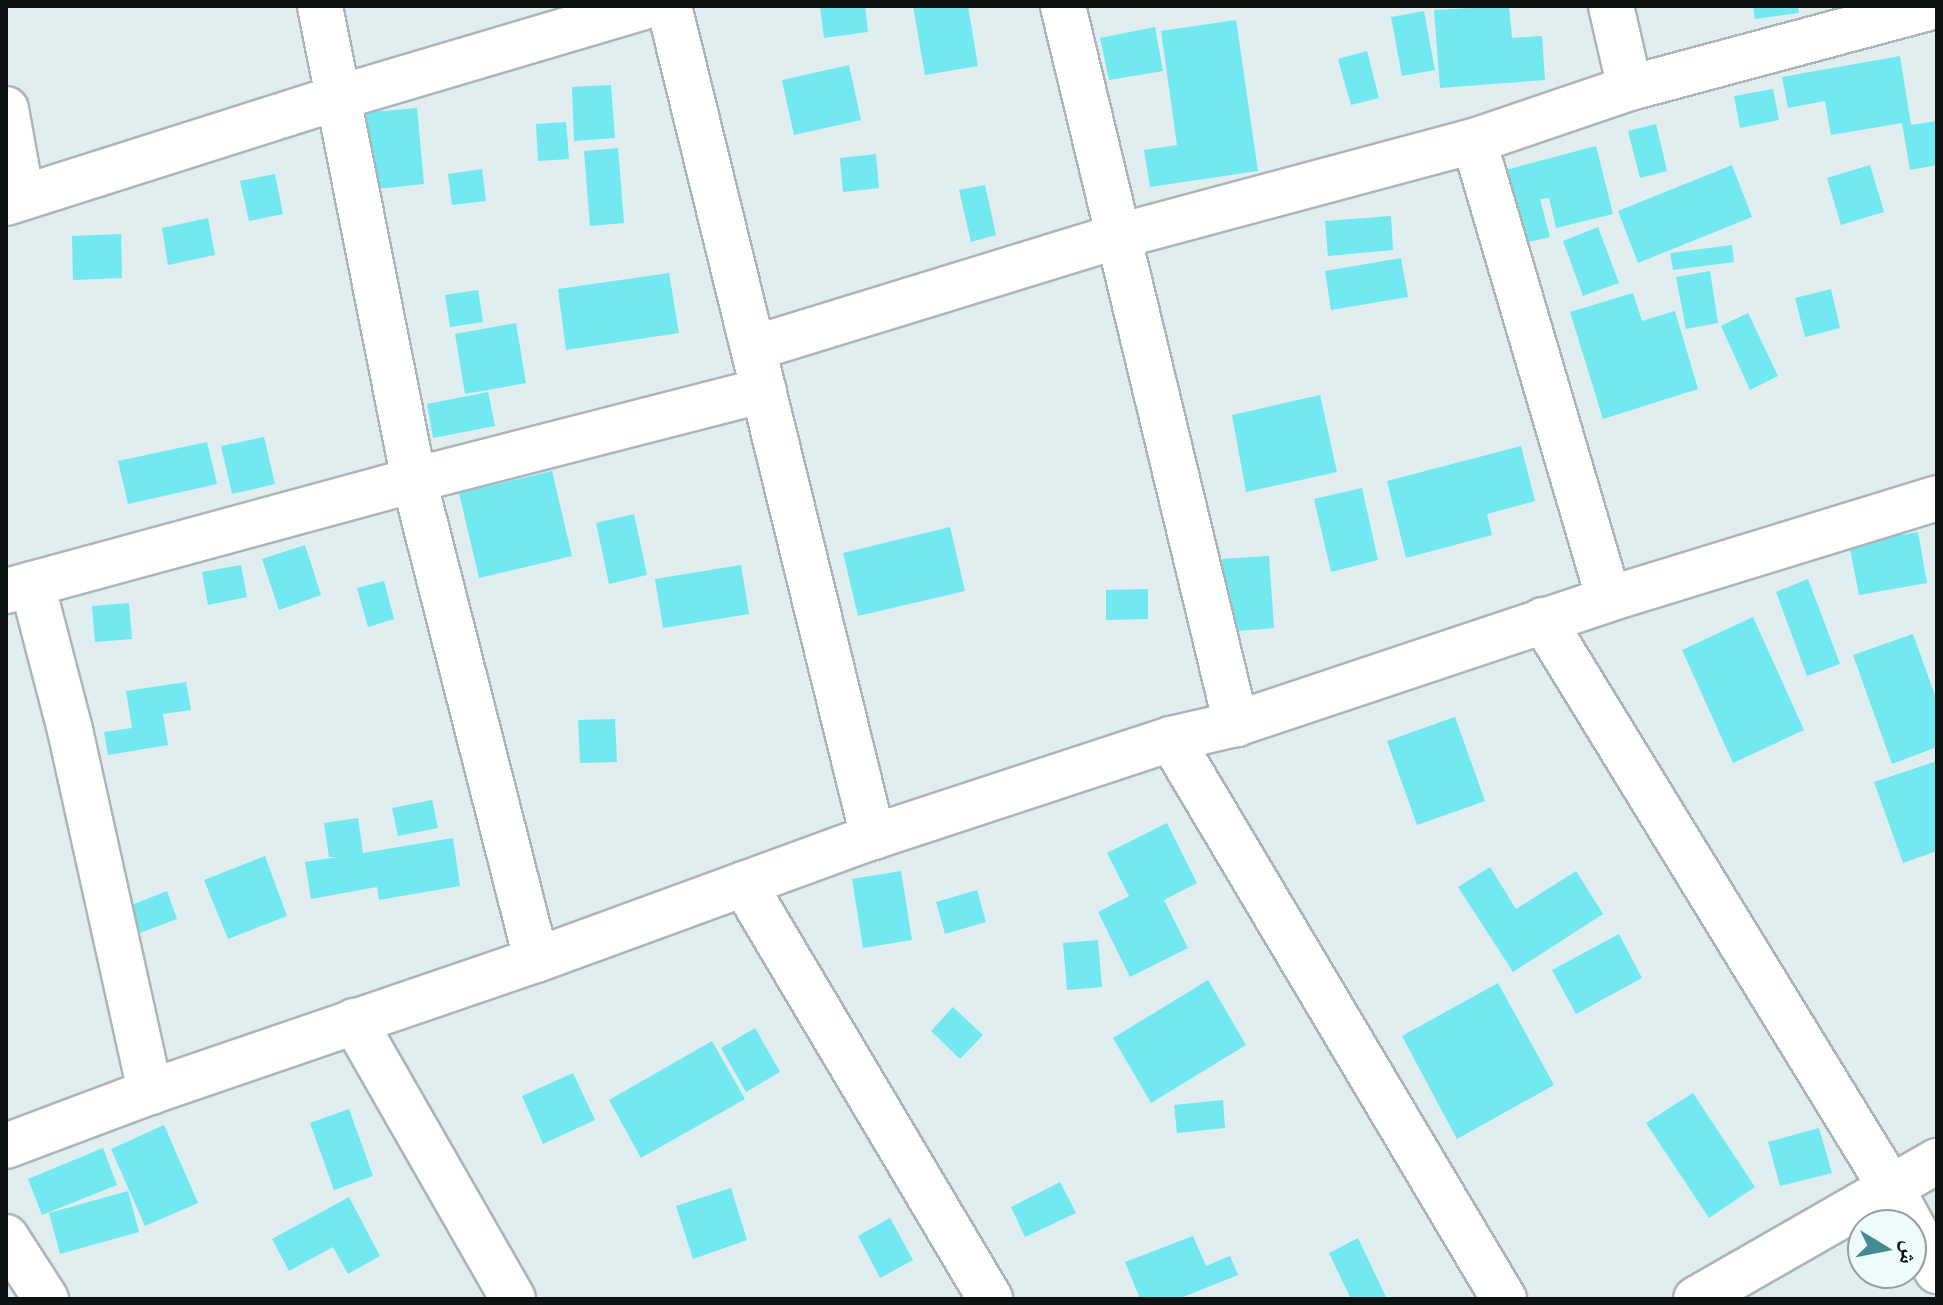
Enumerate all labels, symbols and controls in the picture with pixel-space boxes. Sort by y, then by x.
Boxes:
north arrow [1847,1209,1927,1289]
text: ش [1895,1239,1923,1267]

